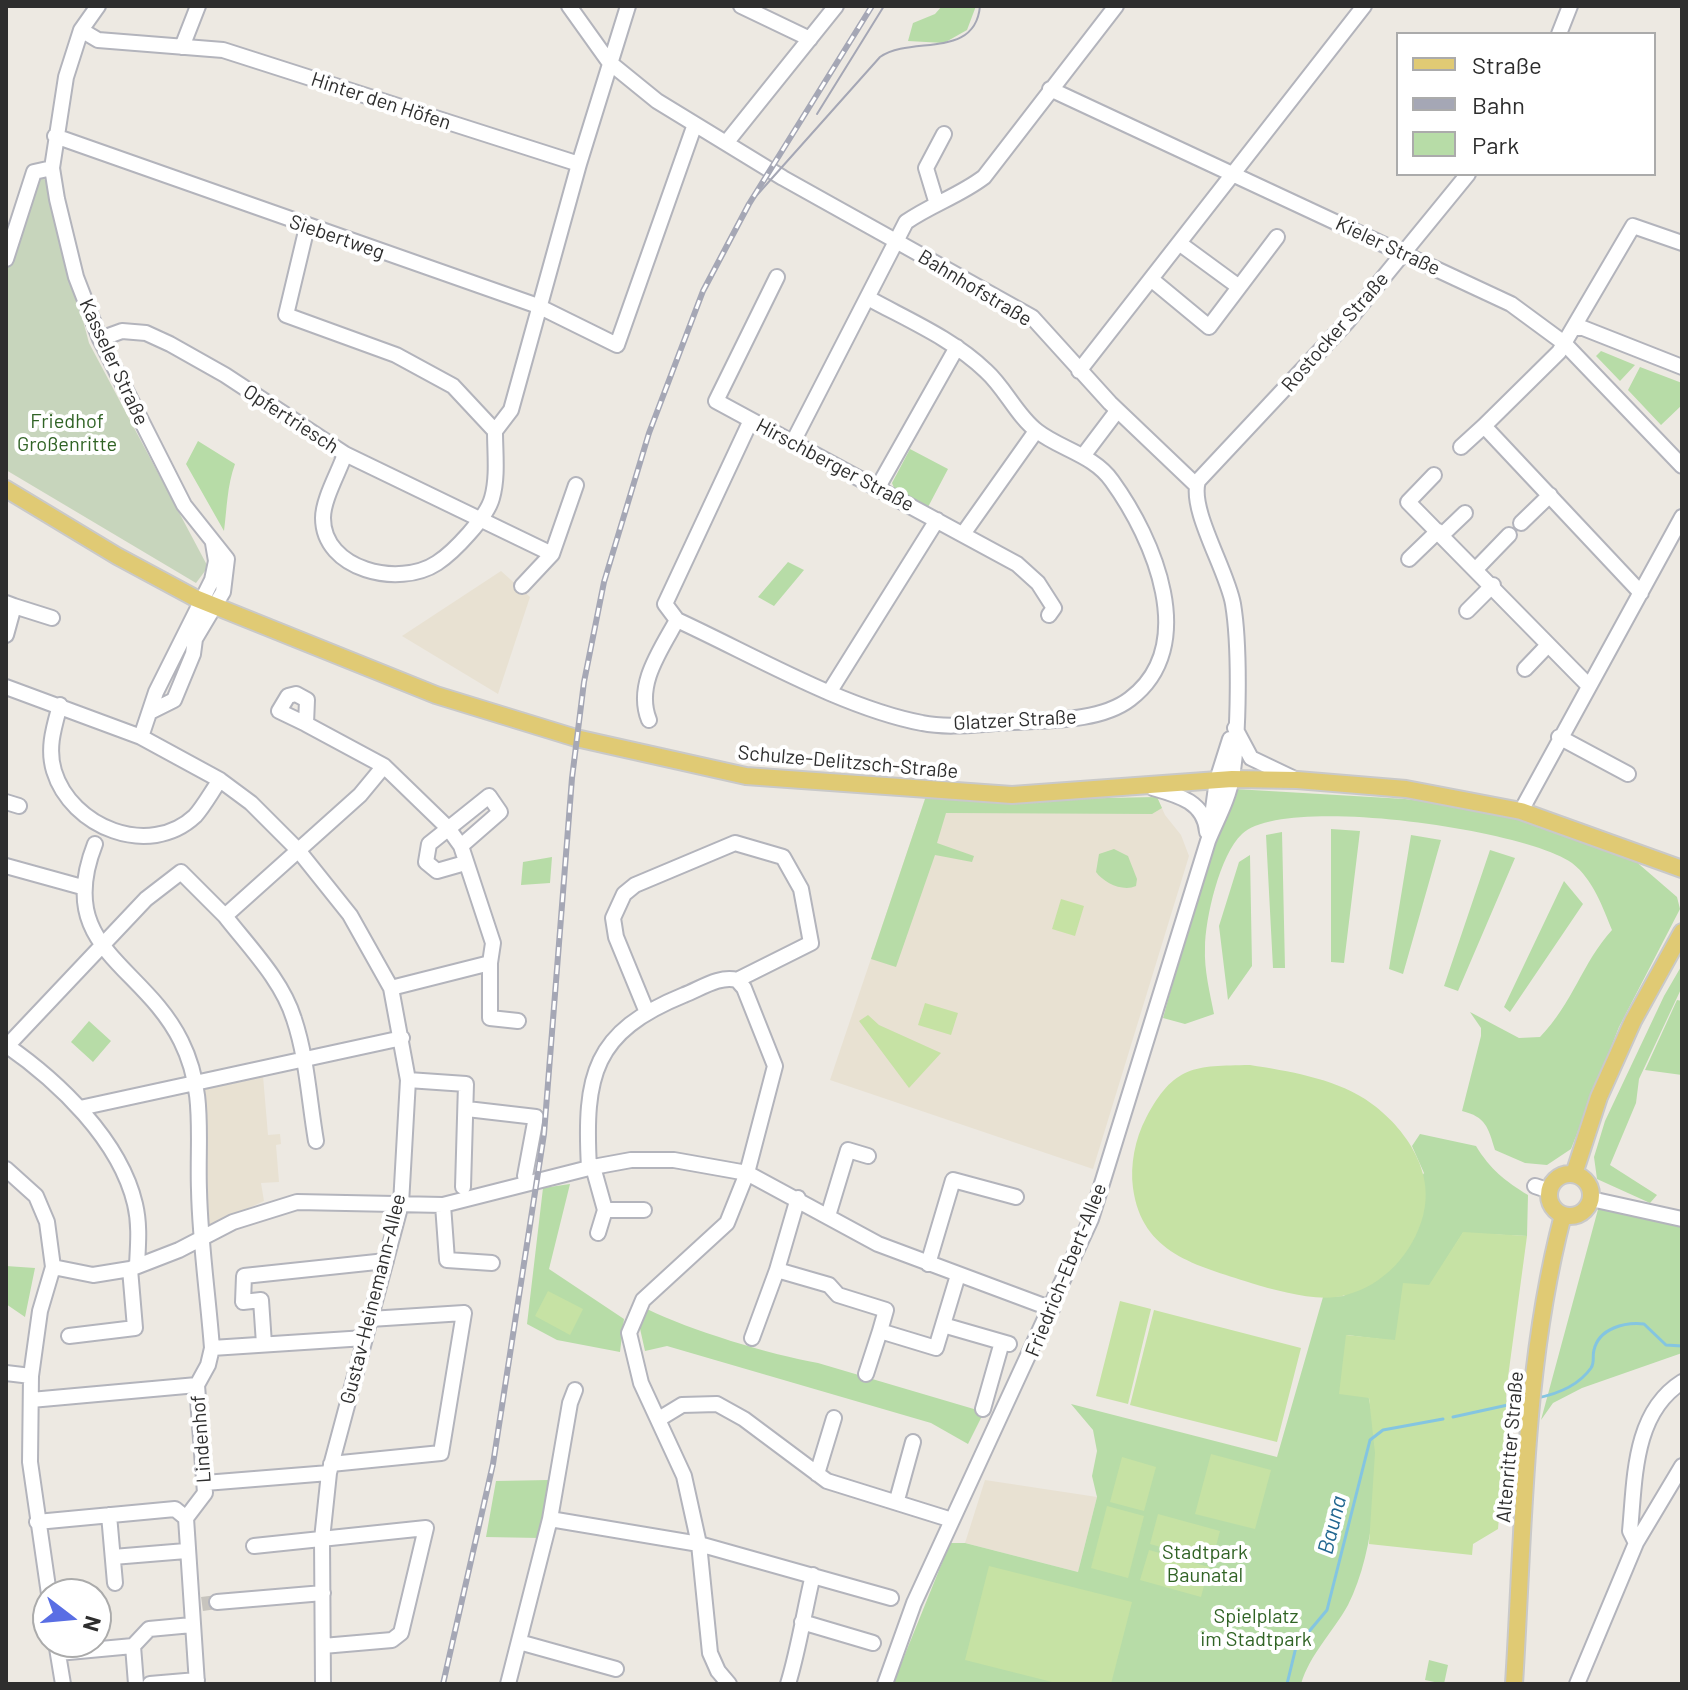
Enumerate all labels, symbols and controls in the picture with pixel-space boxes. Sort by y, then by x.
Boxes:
legend [1396,32,1656,176]
text: Straße [1472,50,1542,79]
street label: Hinter den Höfen [308,67,454,135]
text: Bahn [1472,90,1525,119]
text: Park [1472,130,1519,159]
street label: Siebertweg [286,210,388,264]
street label: Kieler Straße [1332,211,1444,281]
street label: Bahnhofstraße [914,245,1036,331]
street label: Rostocker Straße [1276,267,1394,397]
street label: Kasseler Straße [74,295,154,429]
street label: Opfertriesch [239,379,343,459]
park label: Friedhof Großenritte [17,409,117,456]
street label: Hirschberger Straße [752,413,918,517]
street label: Glatzer Straße [953,705,1077,735]
street label: Schulze-Delitzsch-Straße [737,740,959,784]
street label: Friedrich-Ebert-Allee [1020,1180,1112,1360]
street label: Gustav-Heinemann-Allee [335,1191,411,1407]
street label: Altenritter Straße [1491,1370,1529,1524]
street label: Lindenhof [186,1394,216,1484]
water label: Bauna [1312,1493,1352,1557]
park label: Stadtpark Baunatal [1162,1540,1248,1587]
north arrow [32,1578,112,1658]
park label: Spielplatz im Stadtpark [1200,1604,1312,1651]
text: N [79,1613,108,1635]

